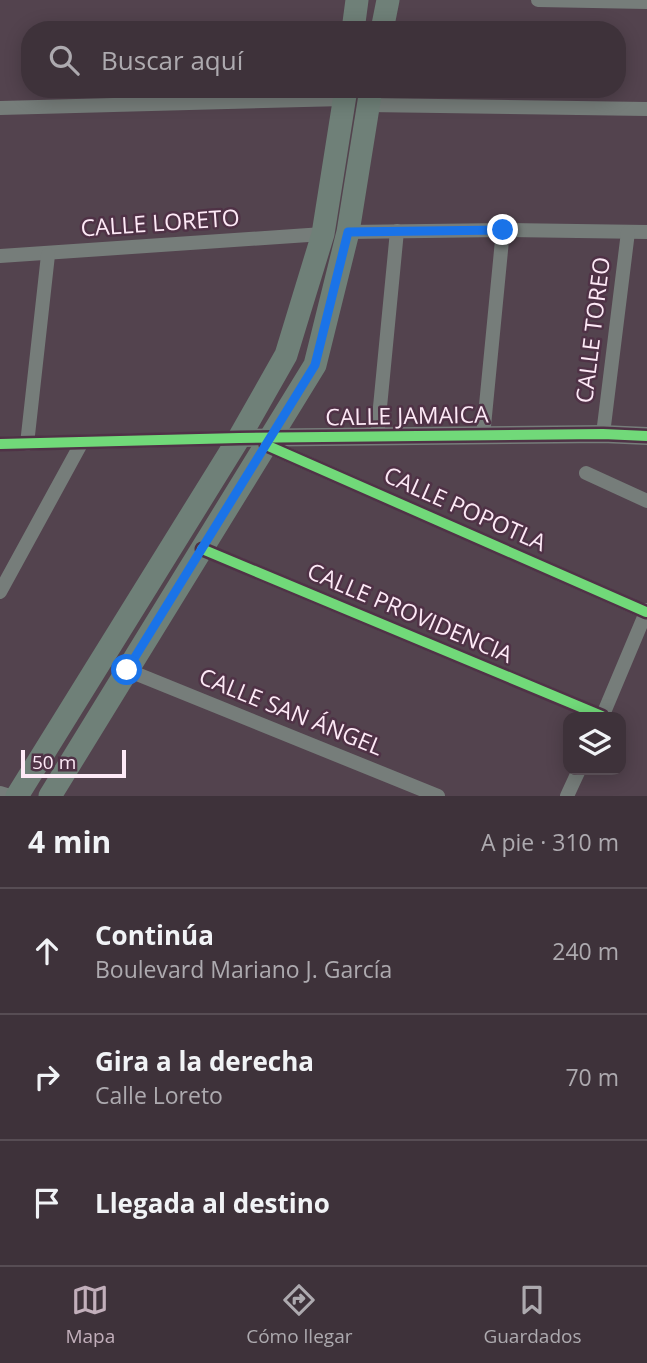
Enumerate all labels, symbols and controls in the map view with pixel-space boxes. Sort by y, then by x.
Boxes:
search box [21,21,626,98]
icon: search [45,41,83,79]
text: Buscar aquí [101,42,243,78]
street label: CALLE LORETO [79,200,240,244]
route end [487,214,518,245]
street label: CALLE TOREO [567,255,617,405]
street label: CALLE JAMAICA [325,398,489,432]
street label: CALLE POPOTLA [379,458,552,558]
street label: CALLE PROVIDENCIA [303,554,518,670]
route start [111,654,142,685]
street label: CALLE SAN ÁNGEL [195,660,388,763]
map controls [563,712,626,775]
button: layers [563,712,626,775]
scale bar [21,747,126,779]
text: 50 m [32,749,76,775]
text: 4 min [28,821,111,862]
text: A pie · 310 m [481,826,619,858]
text: Continúa [95,917,214,953]
icon: ahead [28,932,66,970]
text: 240 m [552,935,619,967]
text: Boulevard Mariano J. García [95,953,392,985]
text: Gira a la derecha [95,1043,314,1079]
icon: right [28,1058,66,1096]
text: 70 m [565,1061,619,1093]
text: Calle Loreto [95,1079,223,1111]
icon: arrive [28,1184,66,1222]
text: Llegada al destino [95,1185,330,1221]
tab: Mapa [65,1281,115,1349]
tab: Cómo llegar [246,1281,352,1349]
tab: Guardados [483,1281,582,1349]

